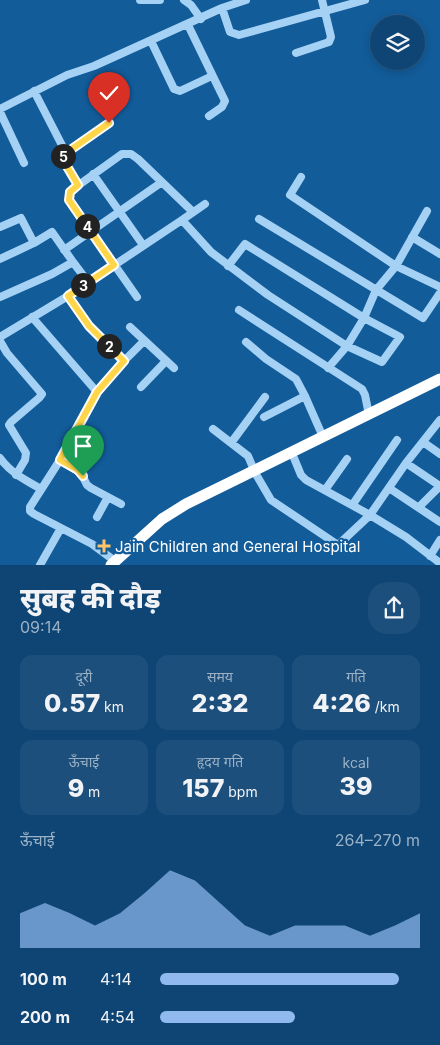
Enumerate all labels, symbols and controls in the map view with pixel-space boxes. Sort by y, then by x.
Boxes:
map controls [370,15,425,70]
button: layers [370,15,425,70]
pin [88,72,130,123]
icon: check [95,79,123,107]
pin: 5 [50,144,76,168]
text: 5 [59,148,68,165]
pin: 4 [74,214,100,238]
text: 4 [83,218,92,235]
pin: 3 [70,272,96,298]
text: 3 [79,277,88,294]
pin: 2 [96,334,122,358]
text: 2 [105,338,114,355]
pin [62,425,104,476]
icon: arrive [69,432,97,460]
place label: Jain Children and General Hospital [115,537,360,556]
marker: Jain Children and General Hospital [97,539,111,553]
text: सुबह की दौड़ [20,581,160,615]
button: share [368,582,420,634]
text: 09:14 [20,617,61,637]
text: दूरी [76,668,92,685]
text: समय [207,668,233,685]
text: गति [346,668,366,685]
text: 0.57 [44,688,100,718]
text: 2:32 [191,688,249,718]
text: 4:26 [312,688,371,718]
text: km [100,698,124,715]
text: /km [371,698,400,715]
text: ऊँचाई [69,753,99,770]
text: हृदय गति [197,753,243,770]
text: kcal [343,754,369,771]
text: 39 [340,771,372,801]
text: 9 [68,773,84,803]
text: 157 [182,773,224,803]
text: m [84,783,100,800]
text: bpm [224,783,258,800]
text: ऊँचाई [20,830,55,850]
text: 264–270 m [335,830,420,850]
text: 100 m [20,969,67,989]
text: 4:14 [100,969,132,989]
text: 200 m [20,1007,70,1027]
text: 4:54 [100,1007,135,1027]

